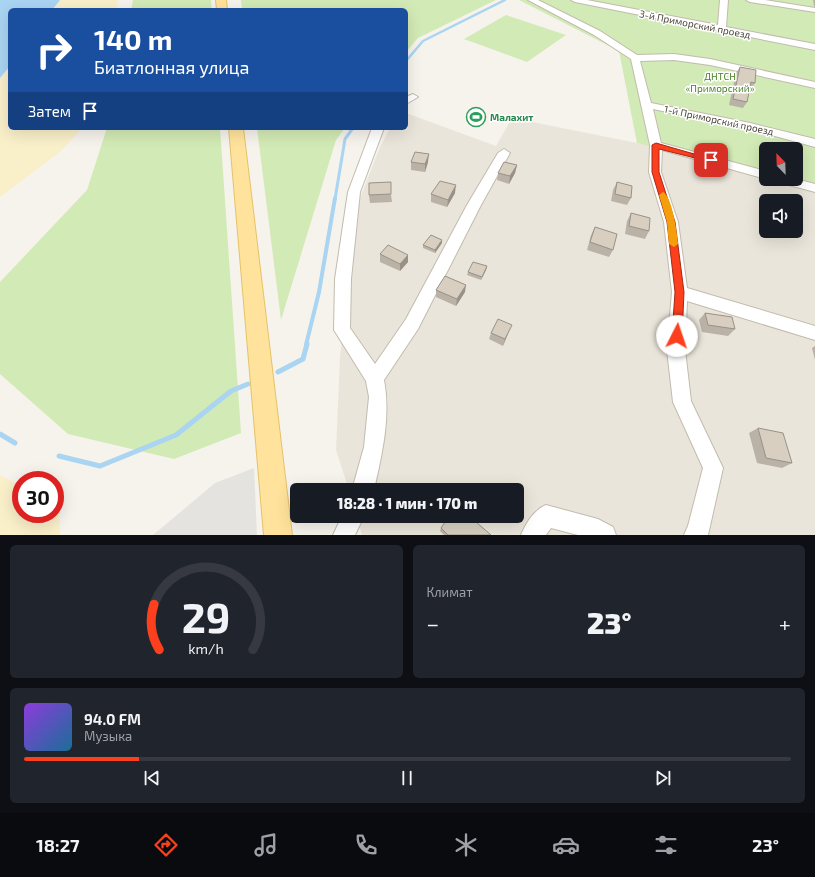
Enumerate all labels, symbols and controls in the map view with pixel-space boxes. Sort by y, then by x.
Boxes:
street label: 3-й Приморский проезд [638,7,752,41]
text: 140 m [94,22,172,56]
icon: right [28,24,80,76]
text: Биатлонная улица [94,56,249,78]
park label: ДНТСН «Приморский» [685,70,755,94]
icon: arrive [79,100,101,122]
text: Затем [28,102,71,120]
street label: 1-й Приморский проезд [663,103,775,138]
sports icon: Малахит [465,106,487,128]
place label: Малахит [490,111,534,123]
north arrow [759,142,803,186]
map controls [759,142,803,238]
pin [694,143,728,177]
icon: arrive [700,149,722,171]
button: sound [759,194,803,238]
position arrow [656,315,698,357]
speed limit sign: 30 [12,471,64,523]
text: 18:28 · 1 мин · 170 m [337,494,477,512]
text: Климат [427,584,473,600]
text: 29 [182,590,231,640]
text: 23° [587,604,632,640]
text: − [427,610,439,636]
text: + [779,610,791,636]
text: km/h [189,639,224,656]
text: 94.0 FM [84,710,141,728]
text: Музыка [84,728,132,744]
icon: previous [141,767,163,789]
icon: pause [396,767,418,789]
icon: next [652,767,674,789]
icon: directions [152,831,180,859]
icon: music [252,831,280,859]
icon: phone [352,831,380,859]
icon: climate [452,831,480,859]
icon: car [552,831,580,859]
icon: filters [652,831,680,859]
text: 18:27 [36,834,80,856]
text: 23° [752,834,779,856]

